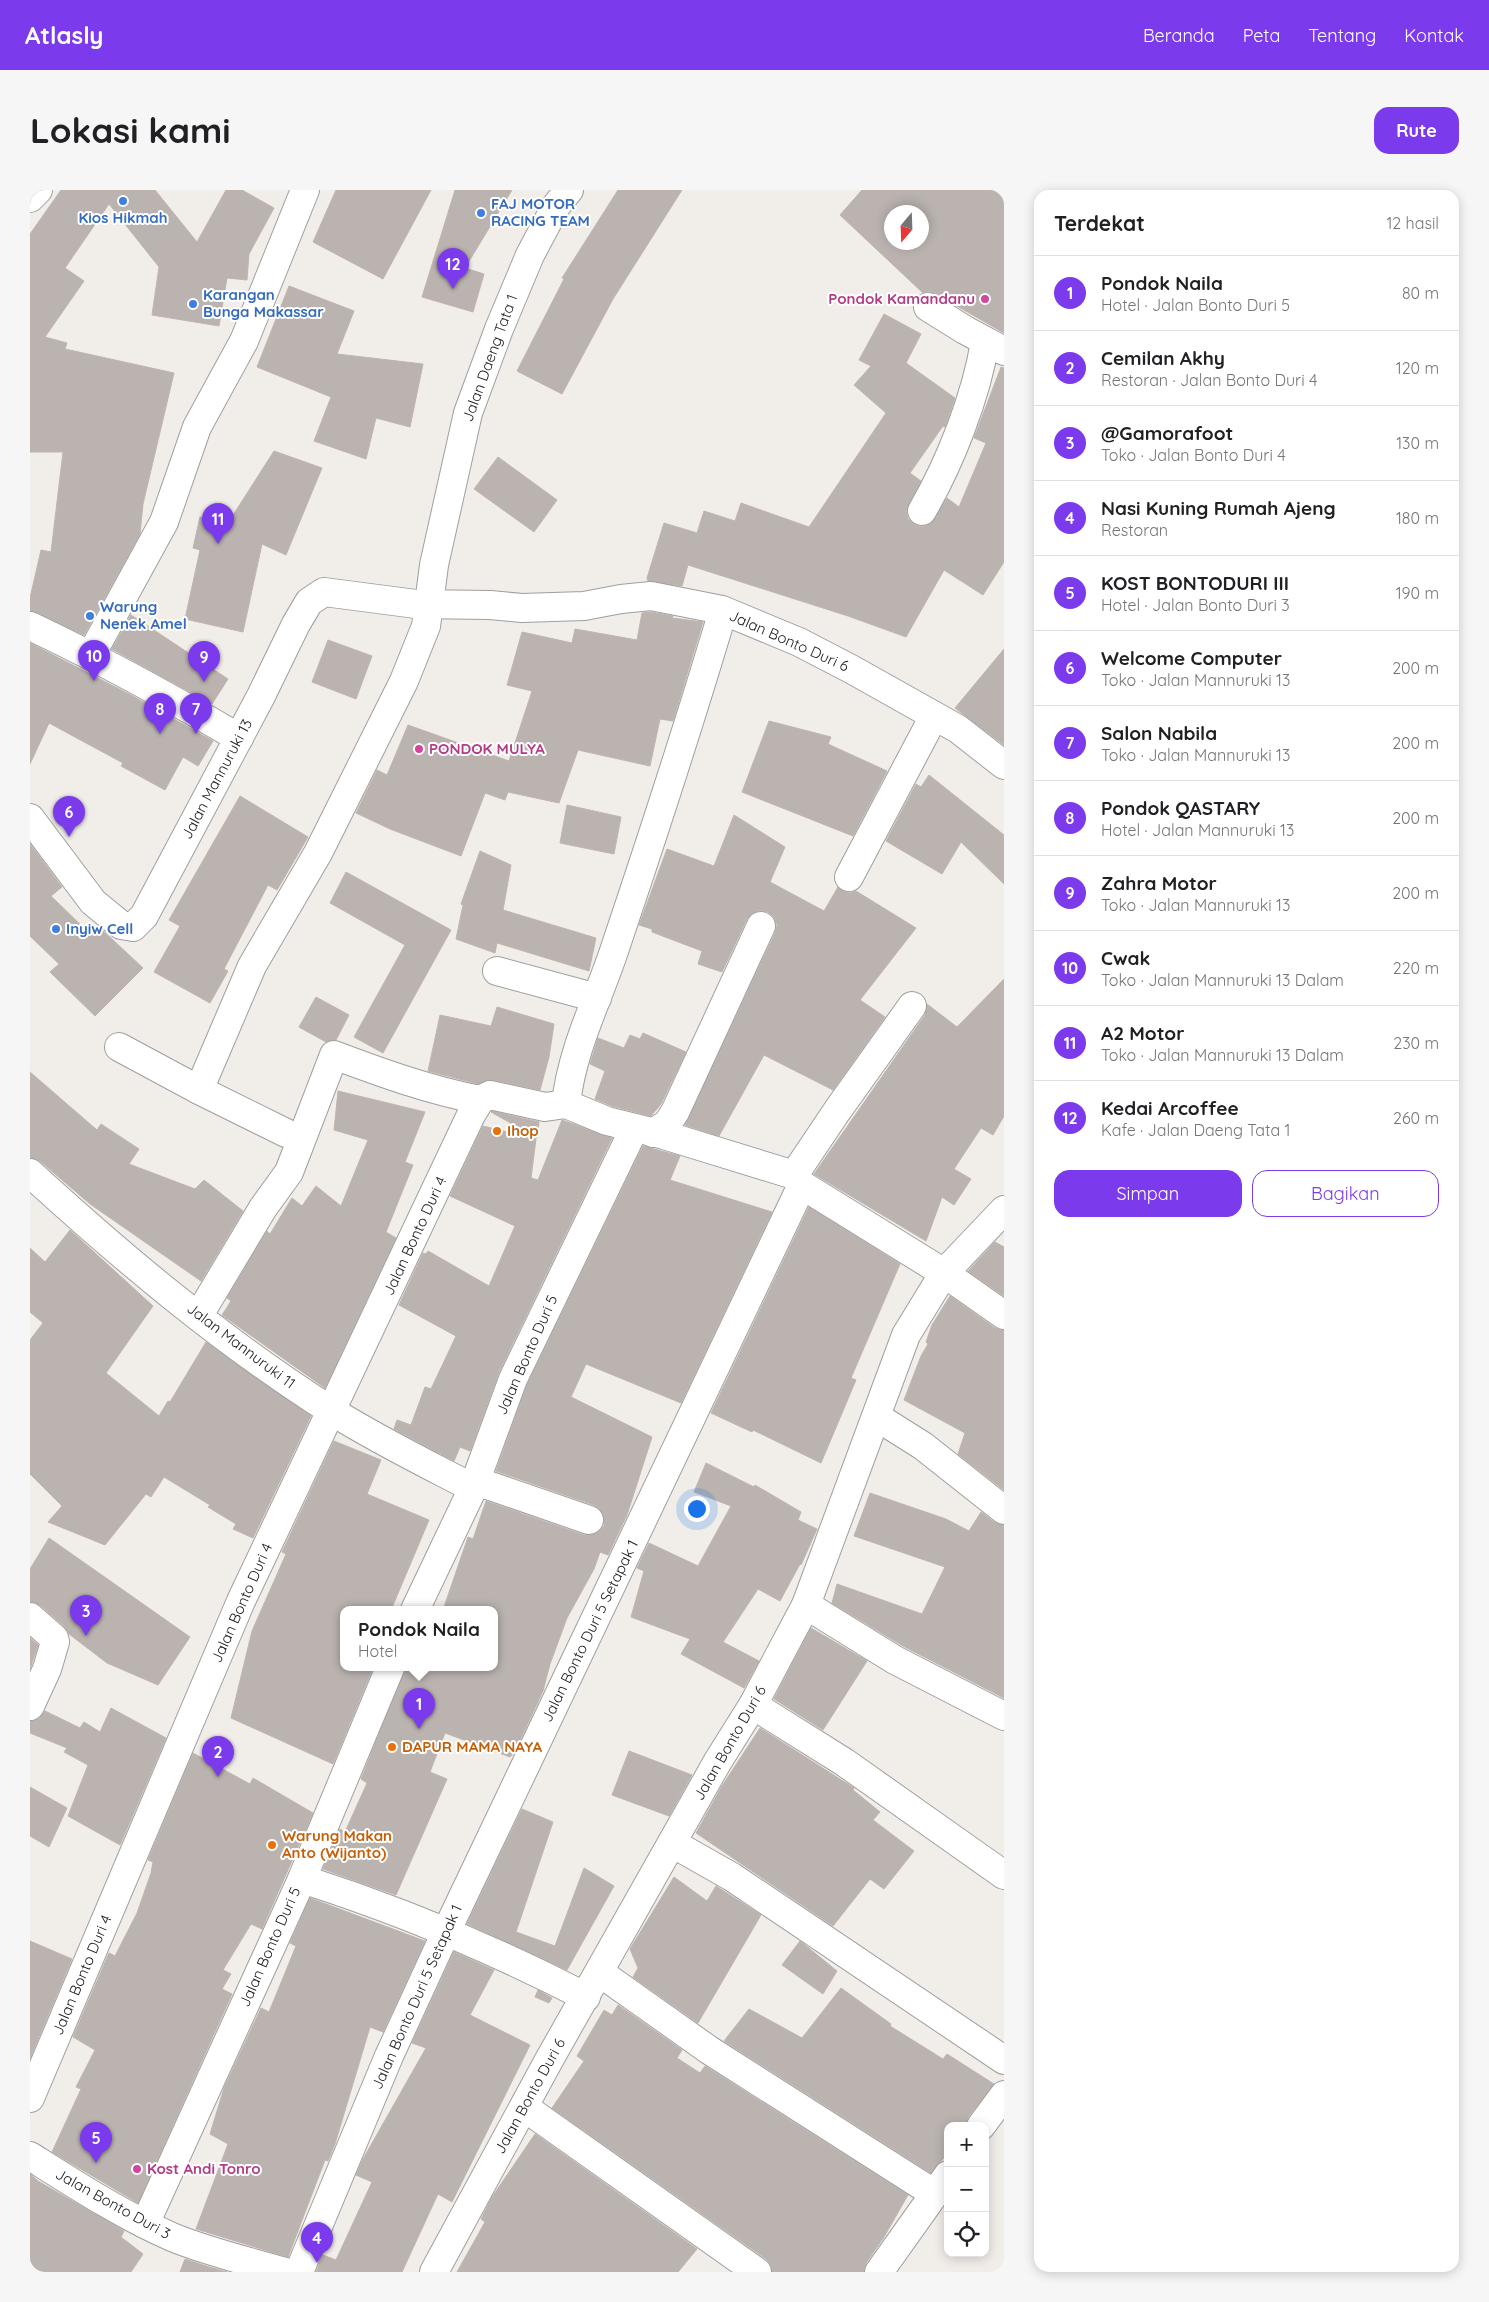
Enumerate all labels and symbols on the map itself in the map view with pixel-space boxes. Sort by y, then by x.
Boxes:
place label: FAJ MOTOR RACING TEAM [491,194,590,230]
marker: Kios Hikmah [117,195,129,207]
north arrow [884,205,929,250]
marker: FAJ MOTOR RACING TEAM [475,207,487,219]
place label: Kios Hikmah [78,208,168,227]
pin: 12 [437,248,469,289]
place label: Karangan Bunga Makassar [203,285,324,321]
place label: Pondok Kamandanu [828,289,975,308]
street label: Jalan Daeng Tata 1 [458,292,521,424]
marker: Pondok Kamandanu [979,293,991,305]
marker: Karangan Bunga Makassar [187,298,199,310]
pin: 11 [202,503,234,544]
place label: Warung Nenek Amel [100,597,187,633]
street label: Jalan Bonto Duri 6 [726,606,852,675]
marker: Warung Nenek Amel [84,610,96,622]
pin: 10 [78,640,110,681]
pin: 9 [188,641,220,682]
pin: 8 [144,693,176,734]
pin: 7 [180,693,212,734]
street label: Jalan Mannuruki 13 [177,715,256,842]
place label: PONDOK MULYA [429,739,545,758]
marker: PONDOK MULYA [413,743,425,755]
pin: 6 [53,796,85,837]
place label: Inyiw Cell [66,919,133,938]
marker: Inyiw Cell [50,923,62,935]
place label: Ihop [507,1121,539,1140]
marker: Ihop [491,1125,503,1137]
street label: Jalan Bonto Duri 4 [379,1173,450,1298]
street label: Jalan Bonto Duri 5 [492,1292,561,1418]
street label: Jalan Mannuruki 11 [183,1299,299,1393]
your location [684,1496,710,1522]
street label: Jalan Bonto Duri 5 Setapak 1 [537,1537,642,1725]
street label: Jalan Bonto Duri 4 [207,1540,276,1666]
pin: 3 [70,1595,102,1636]
street label: Jalan Bonto Duri 6 [689,1682,770,1803]
pin: 1 [403,1688,435,1729]
pin: 2 [202,1736,234,1777]
place label: DAPUR MAMA NAYA [402,1737,543,1756]
marker: DAPUR MAMA NAYA [386,1741,398,1753]
place label: Warung Makan Anto (Wijanto) [282,1826,392,1862]
marker: Warung Makan Anto (Wijanto) [266,1839,278,1851]
street label: Jalan Bonto Duri 5 [235,1884,304,2010]
street label: Jalan Bonto Duri 5 Setapak 1 [367,1901,466,2092]
street label: Jalan Bonto Duri 4 [48,1912,116,2038]
street label: Jalan Bonto Duri 6 [490,2035,569,2157]
pin: 5 [80,2122,112,2163]
place label: Kost Andi Tonro [147,2159,261,2178]
marker: Kost Andi Tonro [131,2163,143,2175]
street label: Jalan Bonto Duri 3 [52,2164,174,2243]
pin: 4 [301,2222,333,2263]

